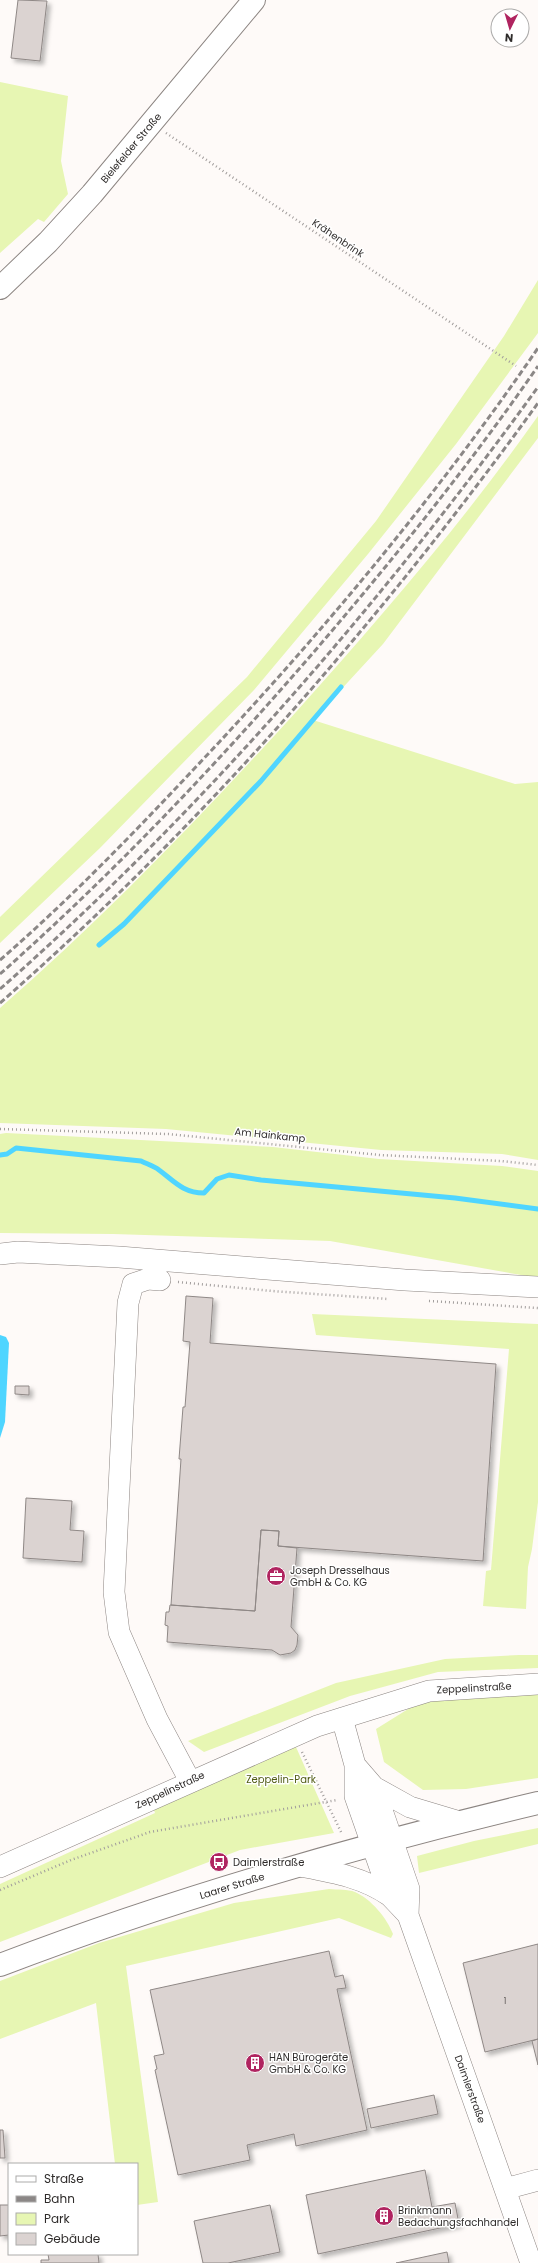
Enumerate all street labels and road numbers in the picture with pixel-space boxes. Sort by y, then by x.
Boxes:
street label: Bielefelder Straße [97,110,165,186]
street label: Krähenbrink [309,215,368,261]
street label: Am Hainkamp [234,1124,306,1146]
street label: Zeppelinstraße [436,1679,512,1697]
street label: Zeppelinstraße [133,1767,207,1813]
street label: Laarer Straße [198,1869,266,1903]
street label: Daimlerstraße [451,2053,489,2125]

